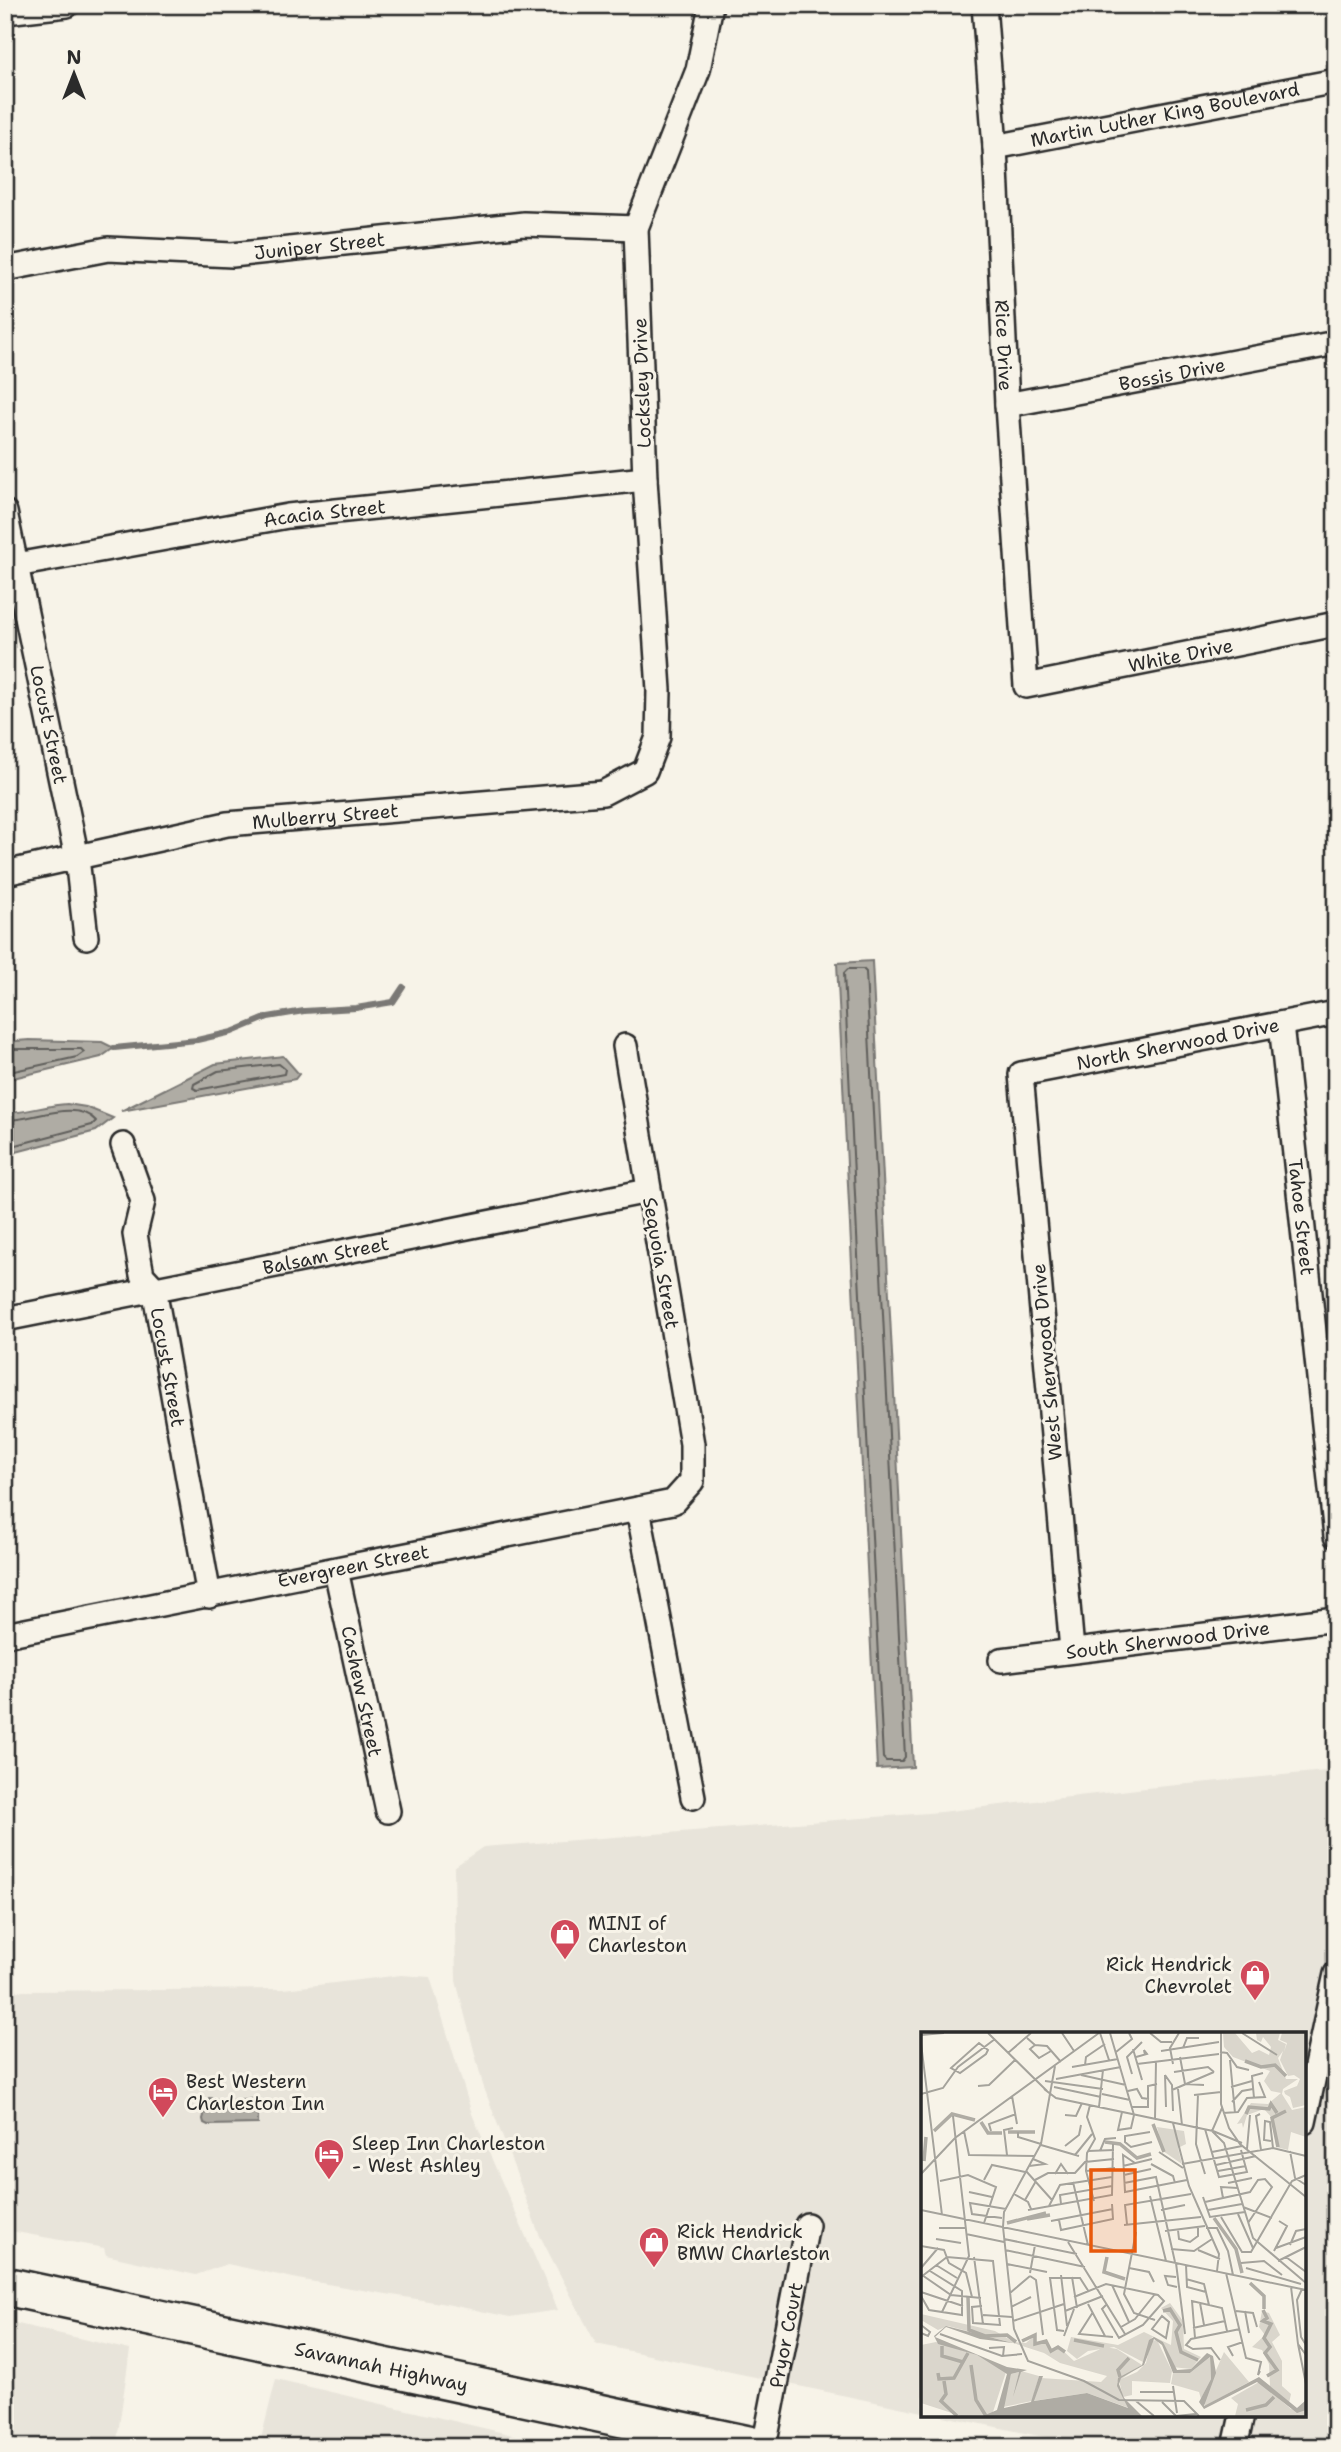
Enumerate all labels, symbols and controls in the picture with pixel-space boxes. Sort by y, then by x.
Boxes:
north arrow [38,38,108,108]
text: N [66,45,82,70]
street label: Martin Luther King Boulevard [1028,76,1301,152]
street label: Juniper Street [253,226,386,265]
street label: Rice Drive [990,299,1019,392]
street label: Locksley Drive [627,317,657,449]
street label: Bossis Drive [1117,352,1227,396]
street label: Acacia Street [261,493,387,533]
street label: White Drive [1126,632,1235,678]
street label: Locust Street [25,663,74,786]
street label: Mulberry Street [251,797,400,834]
street label: North Sherwood Drive [1074,1012,1281,1076]
street label: Tahoe Street [1283,1157,1320,1277]
street label: Sequoia Street [637,1195,685,1331]
street label: Balsam Street [260,1230,391,1280]
street label: West Sherwood Drive [1026,1262,1068,1462]
street label: Locust Street [145,1305,191,1429]
street label: Evergreen Street [275,1538,431,1593]
street label: South Sherwood Drive [1064,1615,1271,1664]
street label: Cashew Street [336,1623,388,1759]
place label: MINI of Charleston [588,1911,687,1958]
shop icon: MINI of Charleston [548,1917,582,1961]
place label: Rick Hendrick Chevrolet [1106,1952,1232,1999]
shop icon: Rick Hendrick Chevrolet [1238,1958,1272,2002]
inset map [921,2032,1306,2417]
place label: Best Western Charleston Inn [186,2069,325,2116]
hotel icon: Best Western Charleston Inn [146,2075,180,2119]
place label: Sleep Inn Charleston - West Ashley [352,2131,545,2178]
hotel icon: Sleep Inn Charleston - West Ashley [312,2137,346,2181]
place label: Rick Hendrick BMW Charleston [677,2219,830,2266]
shop icon: Rick Hendrick BMW Charleston [637,2225,671,2269]
street label: Pryor Court [763,2280,808,2390]
street label: Savannah Highway [292,2336,471,2397]

